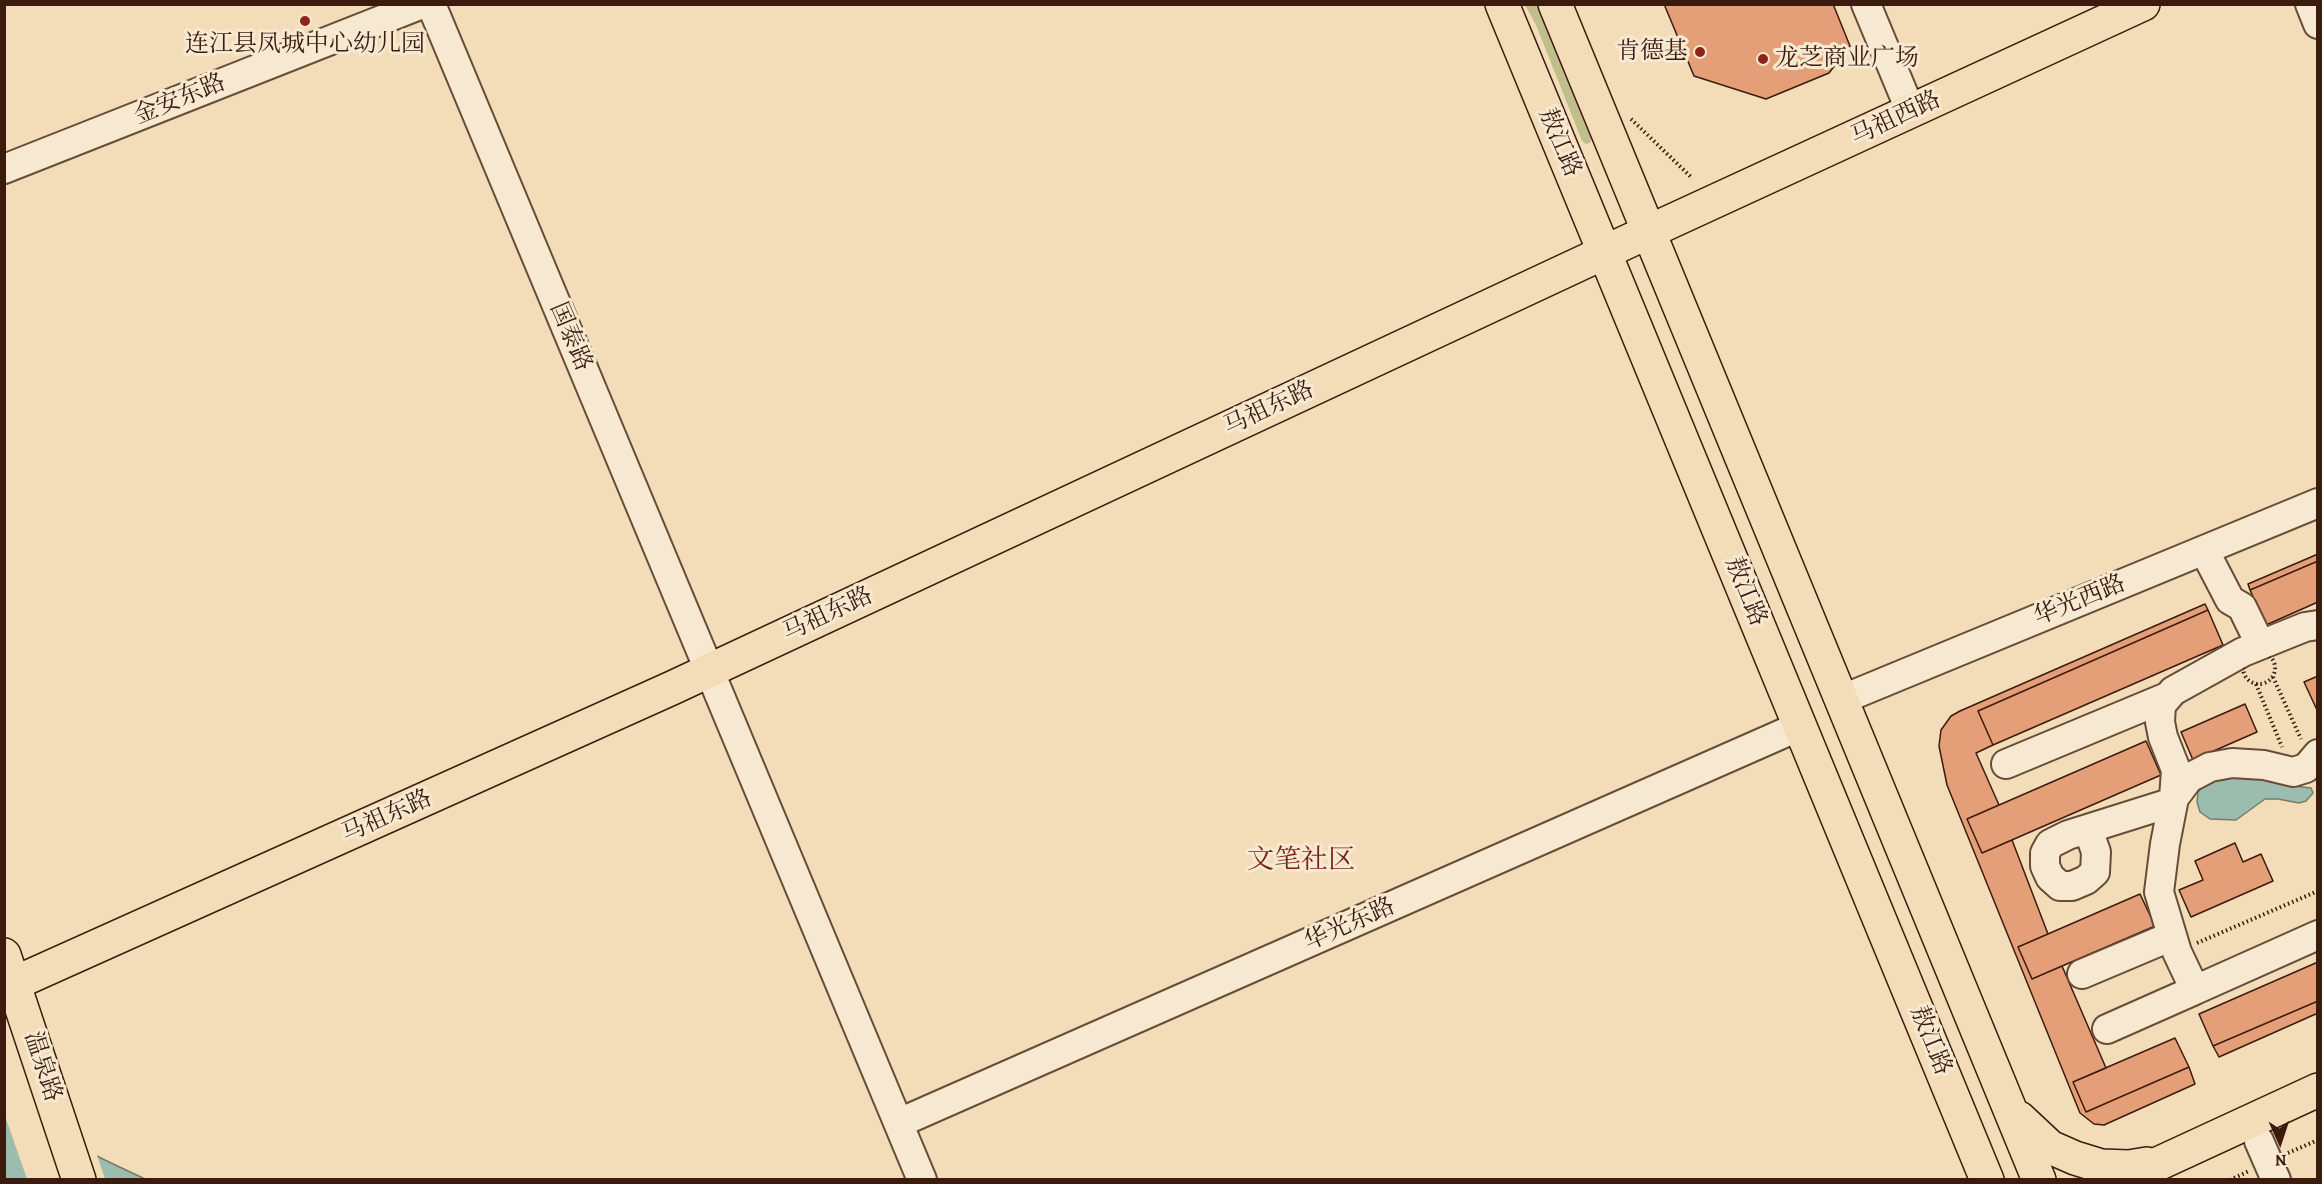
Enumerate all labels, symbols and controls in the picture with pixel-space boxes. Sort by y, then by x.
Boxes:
marker: 连江县凤城中心幼儿园 [298,14,312,28]
place label: 连江县凤城中心幼儿园 [185,31,425,59]
place label: 肯德基 [1616,38,1688,66]
marker: 肯德基 [1693,45,1707,59]
place label: 龙芝商业广场 [1775,45,1919,73]
marker: 龙芝商业广场 [1756,52,1770,66]
street label: 金安东路 [130,69,230,131]
street label: 马祖西路 [1846,86,1946,152]
street label: 敖江路 [1532,104,1586,182]
street label: 国泰路 [543,298,597,376]
street label: 马祖东路 [1219,376,1319,442]
street label: 敖江路 [1718,553,1772,631]
street label: 华光西路 [2030,570,2130,632]
street label: 马祖东路 [778,582,878,648]
street label: 马祖东路 [337,784,437,850]
district label: 文笔社区 [1247,845,1355,877]
street label: 华光东路 [1300,892,1400,958]
street label: 敖江路 [1903,1002,1957,1080]
street label: 温泉路 [17,1028,67,1106]
north arrow [2250,1112,2310,1172]
text: N [2275,1149,2287,1171]

